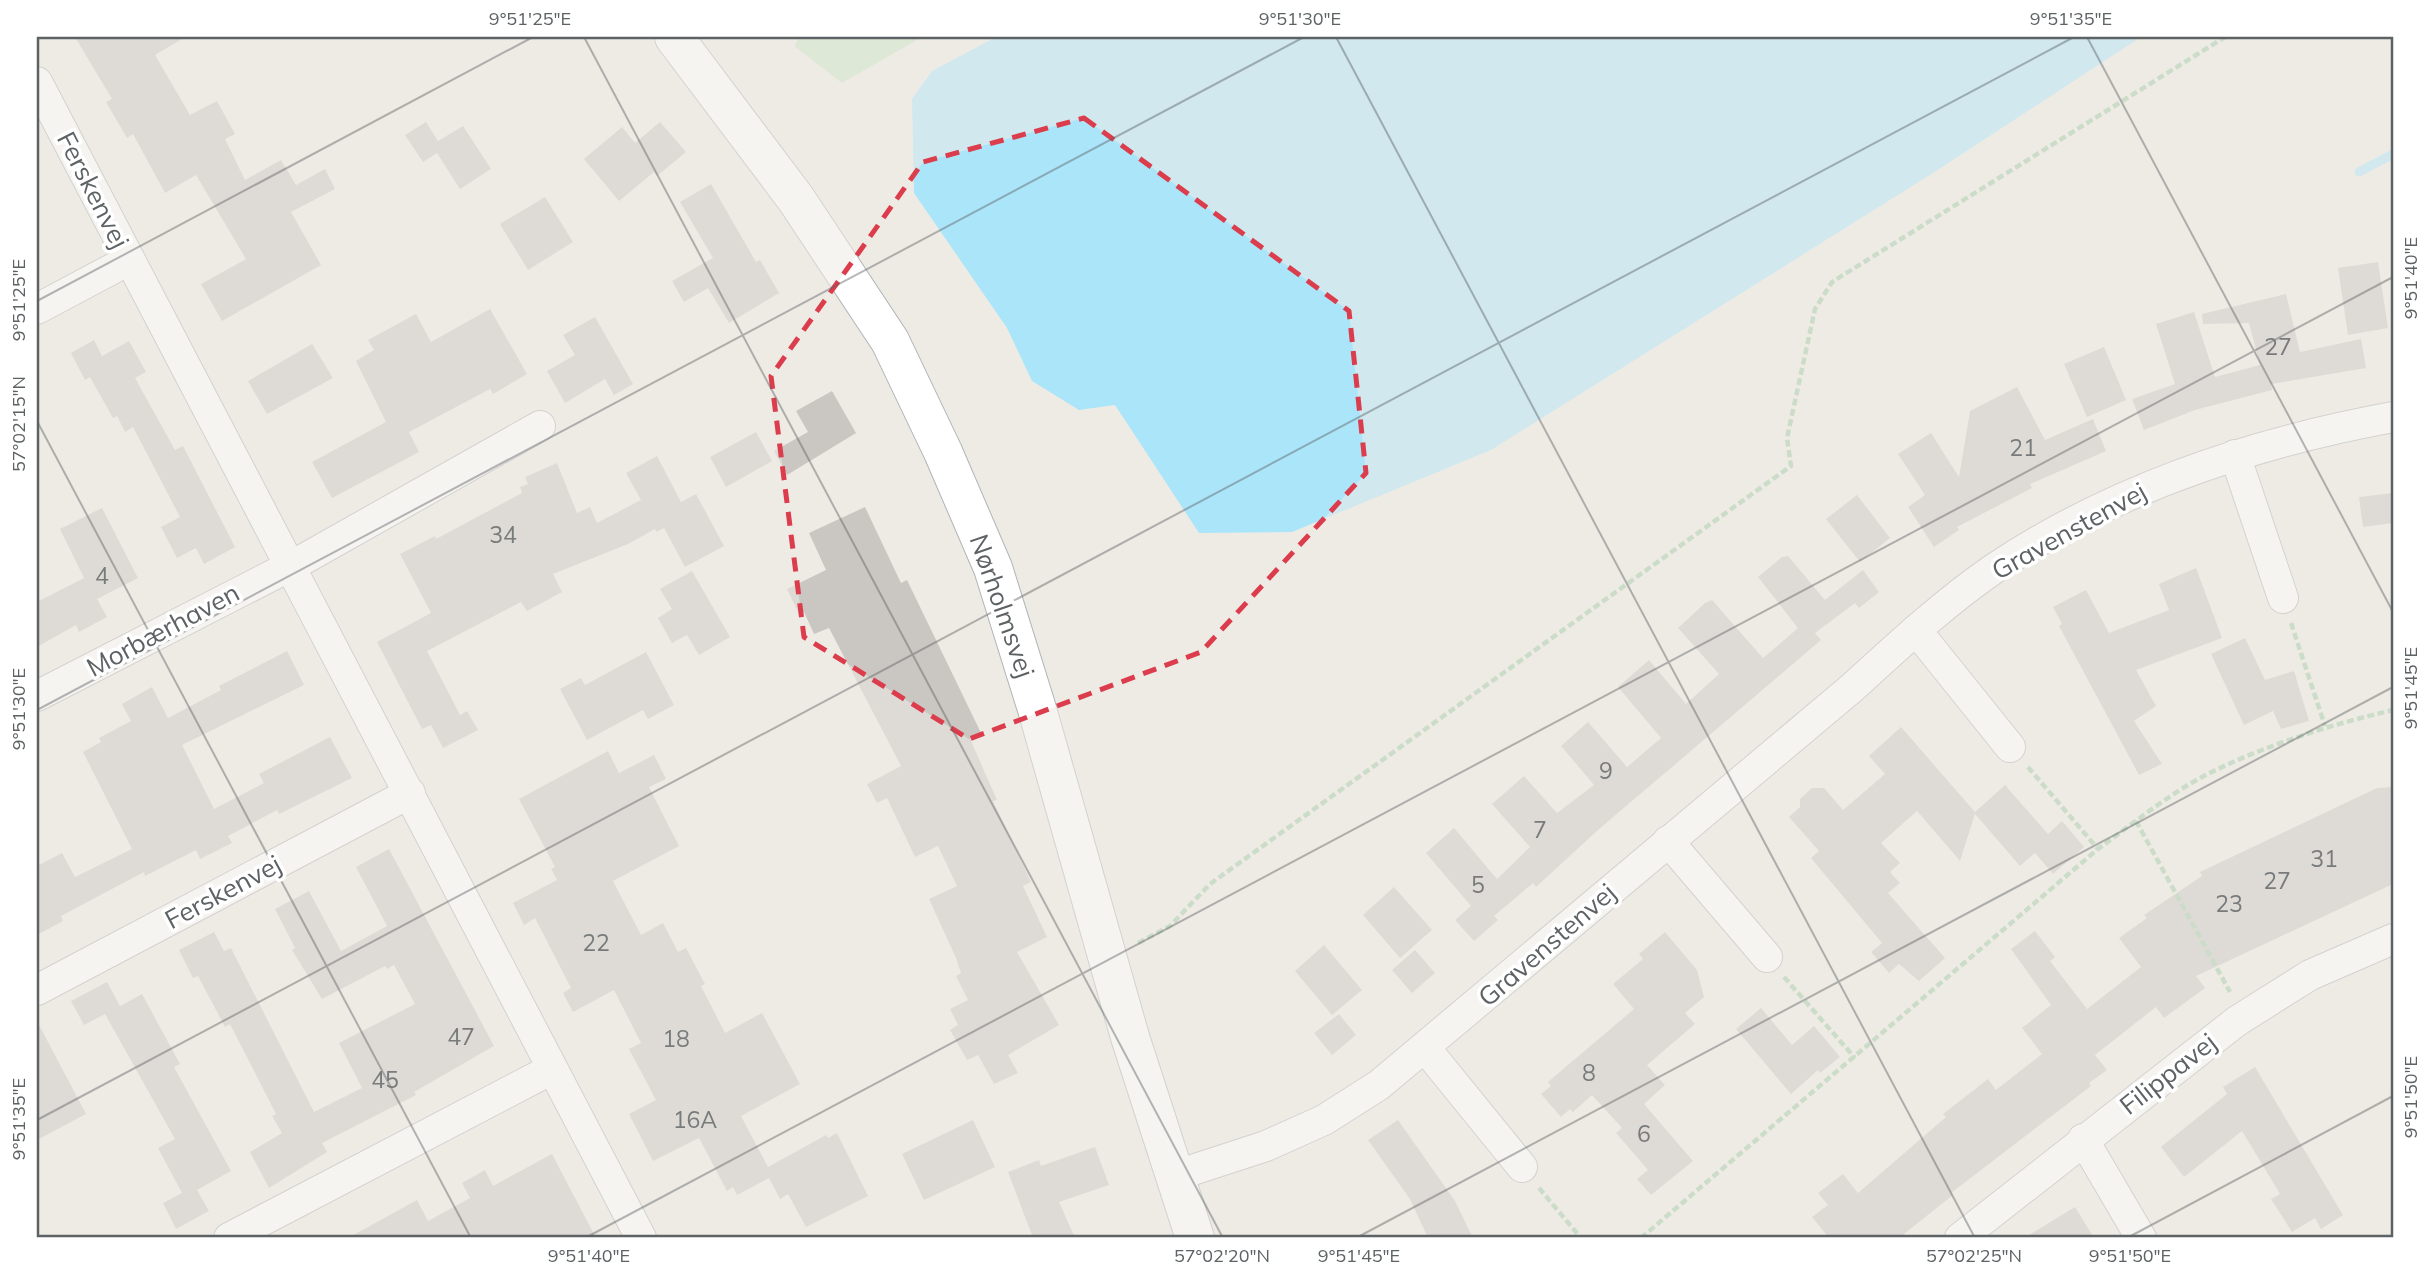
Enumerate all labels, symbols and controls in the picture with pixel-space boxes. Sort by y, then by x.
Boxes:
text: 9°51'25"E [489,7,571,30]
text: 9°51'30"E [1259,7,1341,30]
text: 9°51'35"E [2030,7,2112,30]
street label: Ferskenvej [50,126,137,254]
text: 9°51'40"E [2399,237,2422,319]
text: 9°51'25"E [7,259,30,341]
house number: 27 [2264,332,2292,361]
text: 57°02'15"N [7,376,30,472]
house number: 21 [2009,433,2037,462]
street label: Gravenstenvej [1986,475,2152,587]
house number: 34 [489,520,517,549]
street label: Nørholmsvej [963,530,1042,682]
house number: 4 [95,561,109,590]
street label: Morbærhaven [81,575,245,684]
text: 9°51'45"E [2399,647,2422,729]
text: 9°51'30"E [7,668,30,750]
house number: 9 [1599,756,1613,785]
house number: 7 [1533,815,1547,844]
house number: 31 [2310,844,2338,873]
street label: Ferskenvej [159,847,286,936]
house number: 27 [2263,866,2291,895]
house number: 5 [1471,870,1485,899]
street label: Gravenstenvej [1471,876,1622,1013]
house number: 23 [2215,889,2243,918]
house number: 22 [582,928,610,957]
house number: 47 [447,1022,475,1051]
house number: 18 [662,1024,690,1053]
street label: Filippavej [2113,1026,2223,1122]
text: 9°51'50"E [2399,1056,2422,1138]
house number: 8 [1582,1058,1596,1087]
house number: 45 [371,1065,399,1094]
text: 9°51'35"E [7,1078,30,1160]
house number: 16A [673,1105,717,1134]
house number: 6 [1637,1119,1651,1148]
text: 9°51'40"E [548,1244,630,1267]
text: 57°02'20"N [1174,1244,1270,1267]
text: 9°51'45"E [1318,1244,1400,1267]
text: 57°02'25"N [1926,1244,2022,1267]
text: 9°51'50"E [2089,1244,2171,1267]

